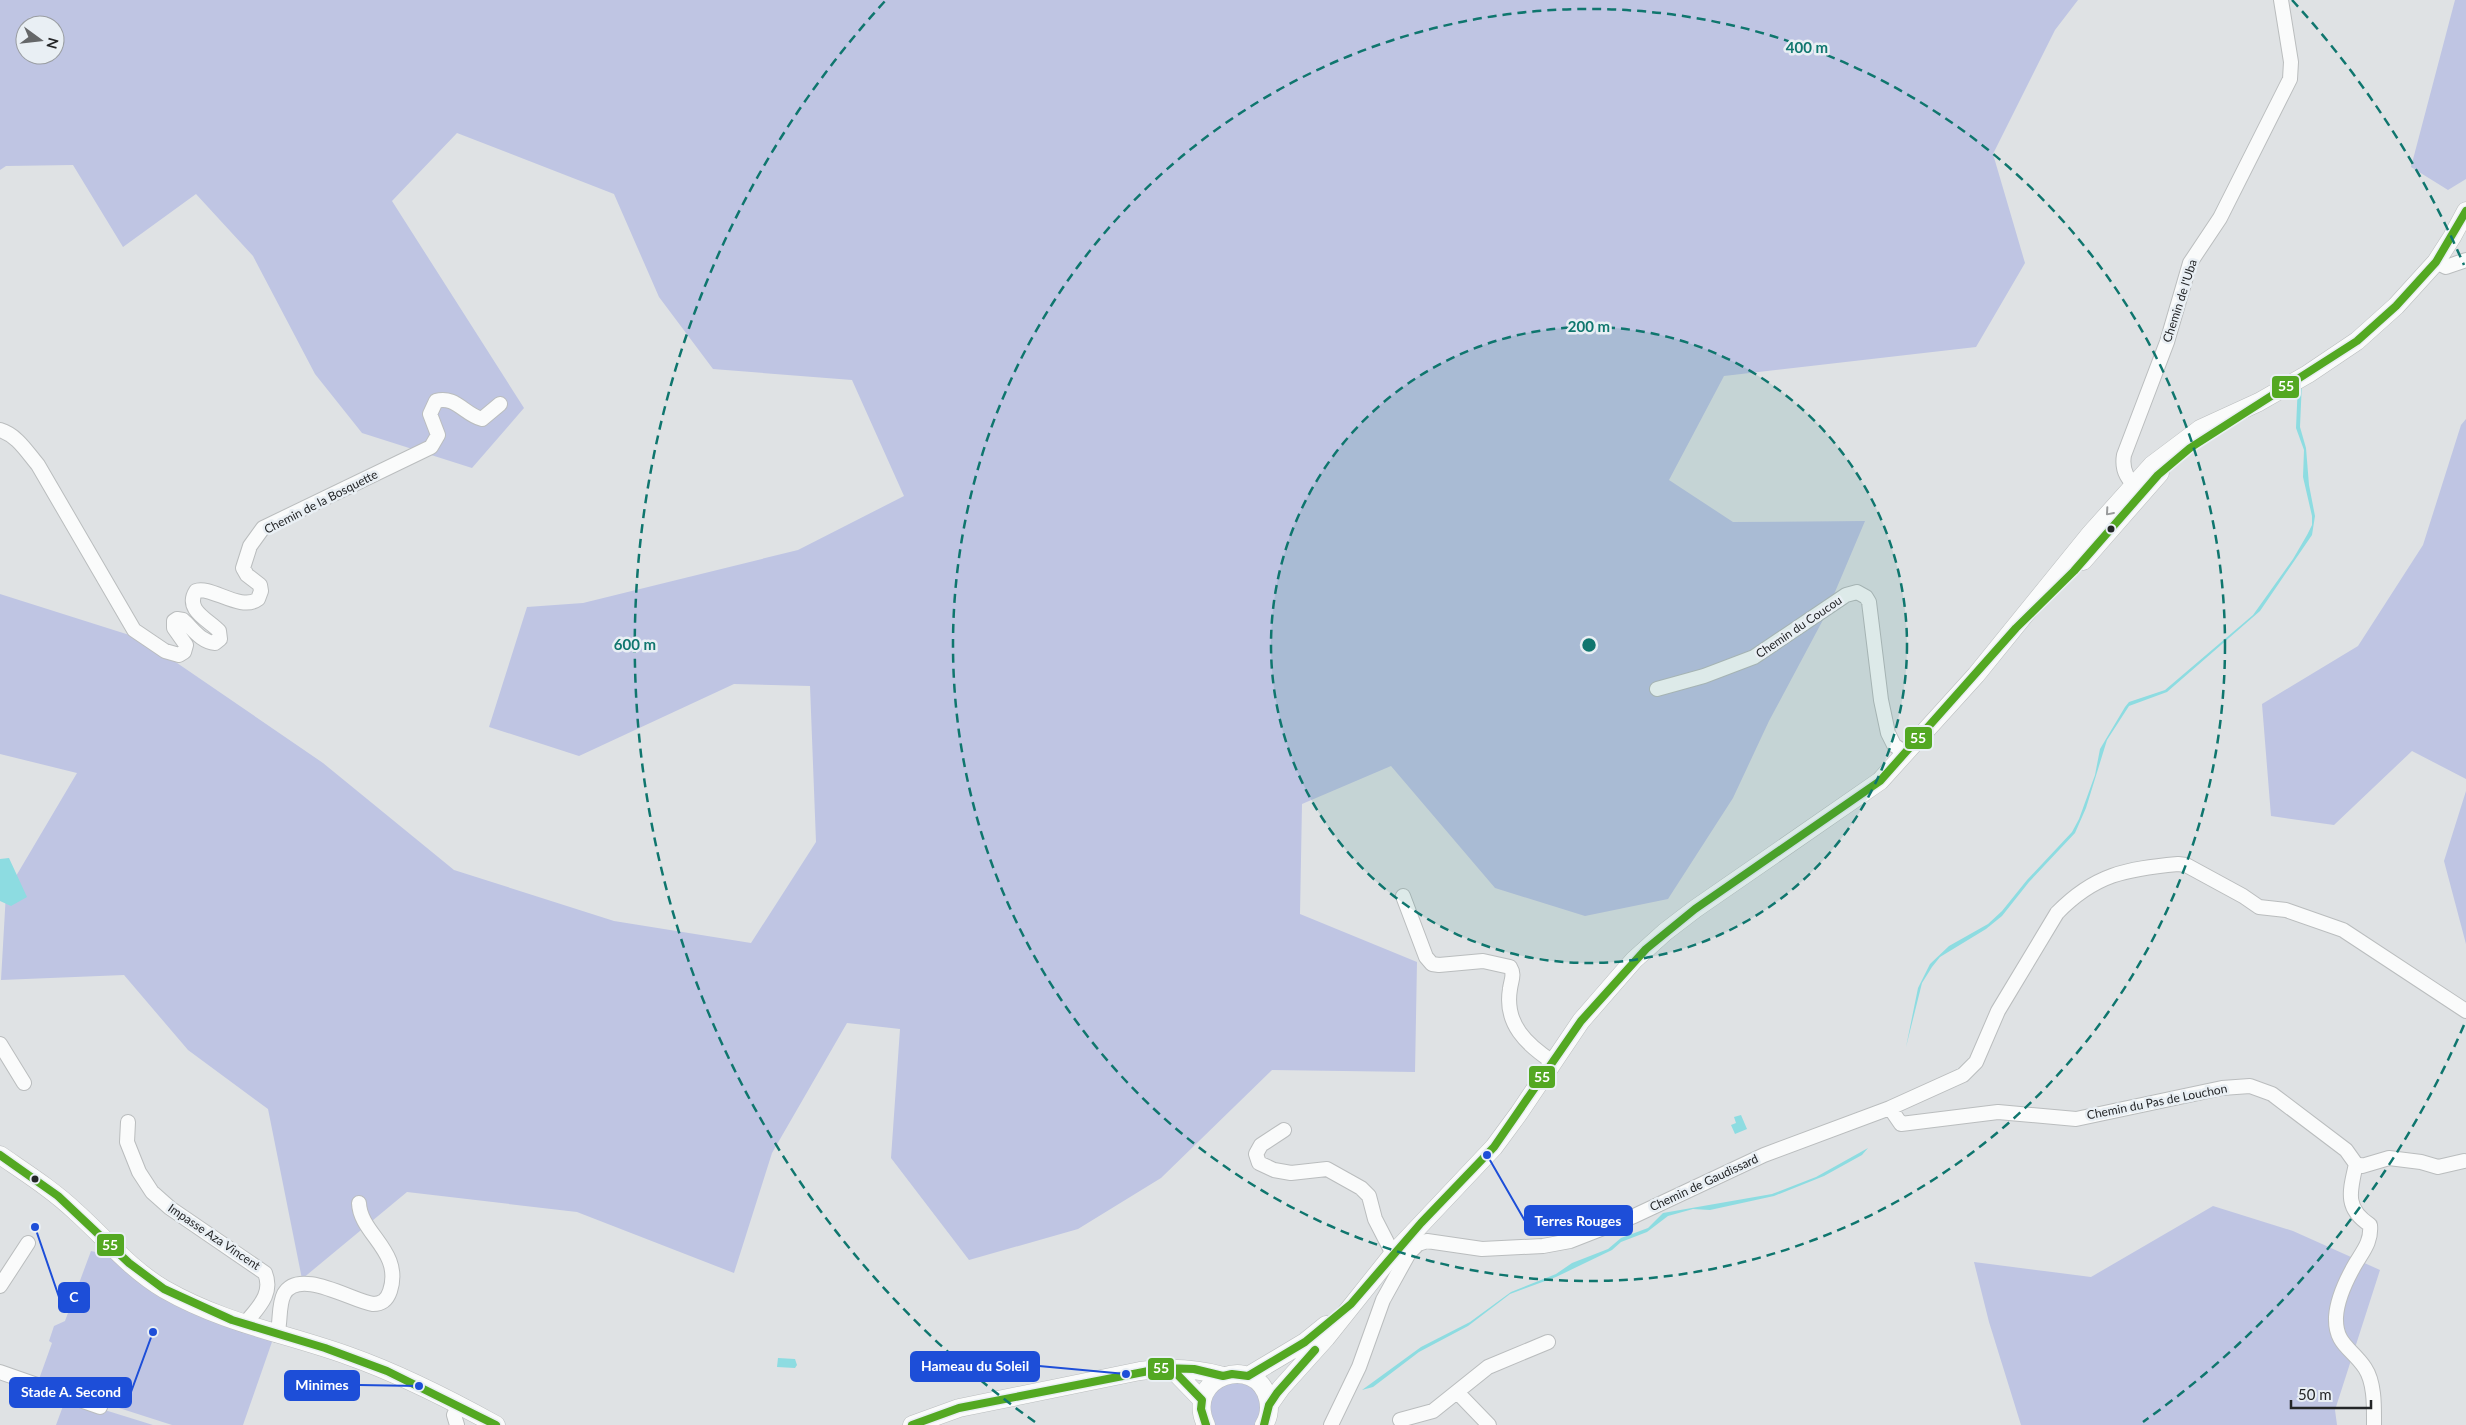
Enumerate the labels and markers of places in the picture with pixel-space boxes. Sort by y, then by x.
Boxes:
unlabelled marker [2106,524,2116,534]
centre of rings [1580,636,1598,654]
unlabelled marker [30,1174,40,1184]
callout: Terres Rouges [1525,1206,1632,1235]
callout: C [59,1283,89,1312]
callout: Hameau du Soleil [911,1352,1039,1381]
callout: Minimes [285,1371,359,1400]
callout: Stade A. Second [10,1378,131,1407]

